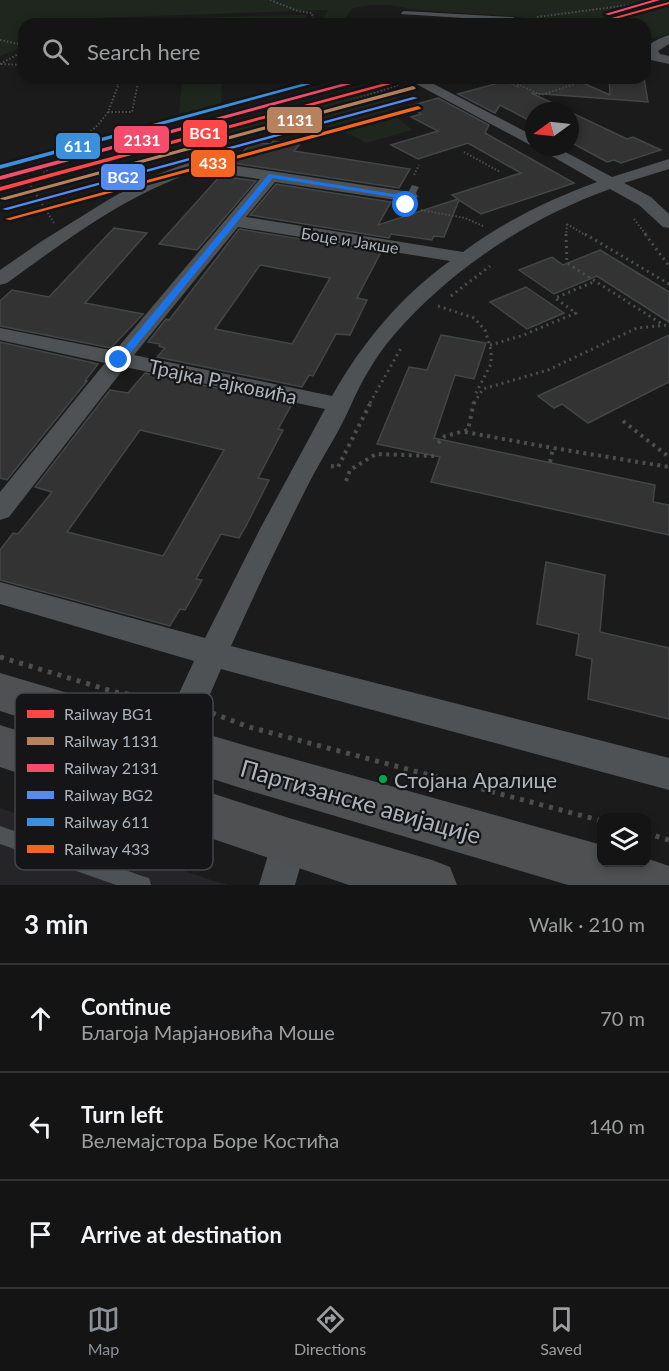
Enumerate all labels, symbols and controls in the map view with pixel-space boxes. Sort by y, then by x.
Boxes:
search box [18,18,651,84]
icon: search [39,35,72,68]
text: Search here [87,38,200,65]
north arrow [525,102,579,156]
line badge: 1131 [266,106,323,134]
text: 1131 [276,110,314,129]
line badge: BG1 [182,119,228,148]
text: BG1 [189,123,221,142]
line badge: 2131 [113,125,170,154]
text: 2131 [123,130,161,149]
line badge: 611 [55,132,101,160]
text: 611 [64,136,92,155]
line badge: 433 [190,149,236,178]
text: 433 [199,153,227,172]
line badge: BG2 [100,163,146,191]
text: BG2 [107,167,139,186]
route start [392,191,418,217]
street label: Боце и Јакше [300,223,400,257]
route end [105,346,131,372]
street label: Трајка Рајковића [147,354,299,408]
legend [15,693,213,870]
text: Railway BG1 [64,704,153,723]
text: Railway 1131 [64,731,159,750]
street label: Партизанске авијације [237,753,485,849]
text: Railway 2131 [64,758,159,777]
place label: Стојана Аралице [394,767,557,792]
marker: Стојана Аралице [377,773,389,785]
text: Railway BG2 [64,785,153,804]
text: Railway 611 [64,812,150,831]
map controls [597,813,651,867]
button: layers [597,813,651,867]
text: Railway 433 [64,839,150,858]
text: 3 min [24,908,88,940]
text: Walk · 210 m [529,912,645,936]
text: Continue [81,993,171,1020]
icon: ahead [24,1002,57,1035]
text: 70 m [600,1006,645,1030]
text: Благоја Марјановића Моше [81,1020,335,1044]
text: Turn left [81,1101,163,1128]
icon: left [24,1110,57,1143]
text: 140 m [589,1114,645,1138]
text: Велемајстора Боре Костића [81,1128,339,1152]
icon: arrive [24,1218,57,1251]
text: Arrive at destination [81,1221,282,1248]
tab: Map [87,1303,120,1358]
tab: Directions [294,1303,366,1358]
tab: Saved [540,1303,582,1358]

